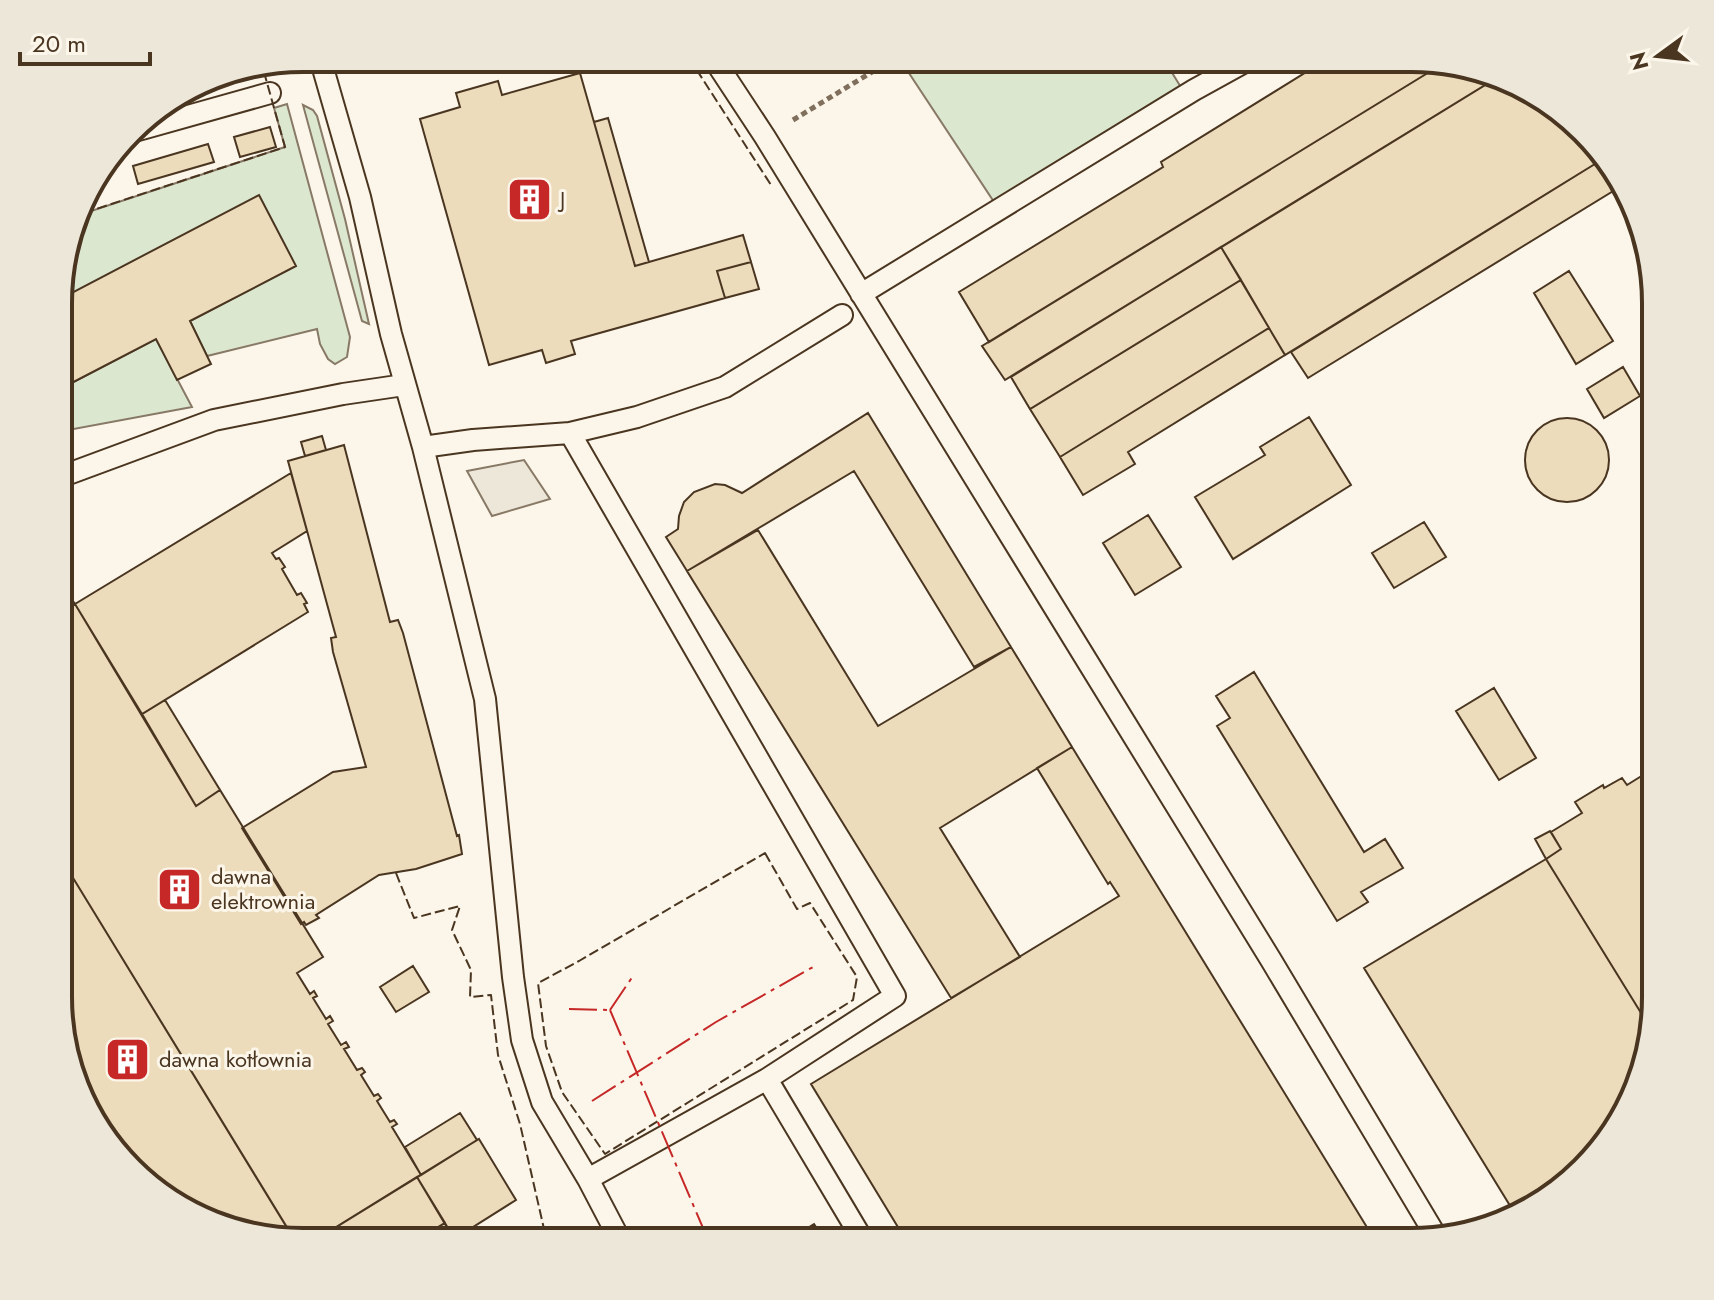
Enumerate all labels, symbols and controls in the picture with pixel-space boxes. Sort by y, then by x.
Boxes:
scale bar [20,16,150,66]
north arrow [1618,16,1698,96]
text: 20 m [32,26,86,61]
text: N [1621,49,1656,74]
building icon: J [505,175,553,223]
place label: J [557,183,565,215]
place label: dawna elektrownia [211,860,315,917]
building icon: dawna elektrownia [156,865,204,913]
building icon: dawna kotłownia [104,1035,152,1083]
place label: dawna kotłownia [159,1043,312,1075]

